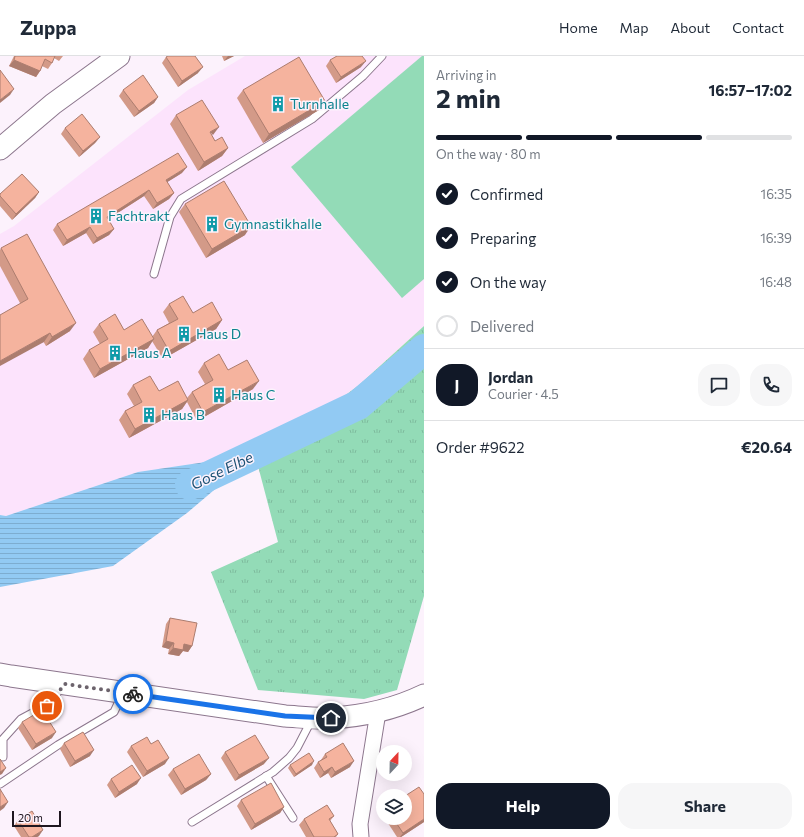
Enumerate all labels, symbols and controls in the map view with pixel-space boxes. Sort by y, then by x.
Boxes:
text: Zuppa [20,16,76,39]
text: Home [559,19,598,36]
text: Map [620,19,648,36]
text: About [670,19,710,36]
text: Contact [732,19,784,36]
text: Arriving in [436,67,496,83]
text: 16:57–17:02 [708,81,792,99]
text: 2 min [436,82,501,113]
building icon: Turnhalle [269,95,287,113]
place label: Turnhalle [290,95,349,112]
text: On the way · 80 m [436,146,541,162]
icon: check [436,183,458,205]
text: Confirmed [470,185,543,203]
text: 16:35 [761,186,792,202]
building icon: Fachtrakt [87,207,105,225]
place label: Fachtrakt [108,207,170,224]
building icon: Gymnastikhalle [203,215,221,233]
place label: Gymnastikhalle [224,215,322,232]
icon: check [436,227,458,249]
text: Preparing [470,229,536,247]
text: 16:39 [760,230,792,246]
icon: check [436,271,458,293]
text: On the way [470,273,547,291]
text: 16:48 [760,274,792,290]
text: Delivered [470,317,534,335]
building icon: Haus D [175,325,193,343]
place label: Haus D [196,325,241,342]
building icon: Haus A [106,344,124,362]
place label: Haus A [127,344,172,361]
button: chat [698,364,740,406]
button: phone [750,364,792,406]
text: Jordan [488,368,533,386]
text: J [455,376,459,394]
building icon: Haus C [210,386,228,404]
place label: Haus C [231,386,275,403]
text: Courier · 4.5 [488,386,559,402]
building icon: Haus B [140,406,158,424]
place label: Haus B [161,406,205,423]
text: Order #9622 [436,438,524,456]
text: €20.64 [741,438,792,456]
water label: Gose Elbe [188,447,256,493]
courier [113,674,153,714]
icon: bike [122,683,144,705]
pin [30,689,64,723]
icon: bag [36,695,58,717]
pin [314,701,348,735]
icon: home [320,707,342,729]
north arrow [376,745,412,781]
map controls [376,745,412,825]
button: Help [436,783,610,829]
button: Share [618,783,792,829]
button: layers [376,789,412,825]
scale bar [12,809,61,828]
text: 20 m [18,811,43,824]

